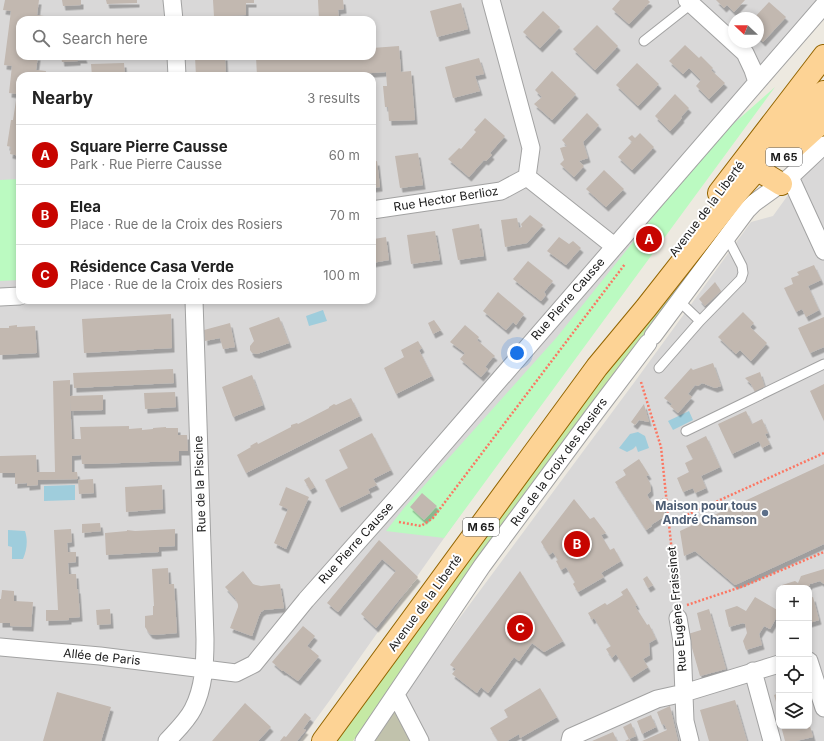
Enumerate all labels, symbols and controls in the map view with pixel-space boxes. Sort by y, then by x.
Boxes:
north arrow [728,12,764,48]
search box [16,16,376,60]
icon: search [30,27,52,49]
text: Search here [62,29,148,48]
text: Nearby [32,88,93,108]
text: 3 results [307,90,360,106]
text: Square Pierre Causse [70,137,228,156]
text: A [40,147,50,163]
text: 60 m [329,147,360,163]
road number: M 65 [766,148,802,166]
text: Park · Rue Pierre Causse [70,156,222,172]
street label: Avenue de la Liberté [666,158,747,259]
street label: Rue Hector Berlioz [392,183,499,214]
text: Elea [70,197,101,216]
text: B [41,207,49,223]
text: 70 m [330,207,360,223]
text: Place · Rue de la Croix des Rosiers [70,216,283,232]
pin: A [636,224,662,254]
street label: Rue Pierre Causse [528,254,608,343]
text: Résidence Casa Verde [70,257,234,276]
text: C [40,267,50,283]
text: 100 m [323,267,360,283]
text: Place · Rue de la Croix des Rosiers [70,276,283,292]
your location [507,343,527,363]
street label: Rue de la Croix des Rosiers [507,395,610,529]
street label: Rue de la Piscine [190,435,209,533]
place label: Maison pour tous André Chamson [655,498,757,527]
street label: Rue Pierre Causse [315,499,396,586]
marker: Maison pour tous André Chamson [760,508,770,518]
road number: M 65 [463,518,499,536]
pin: B [564,529,590,559]
street label: Rue Eugène Fraissinet [664,546,689,672]
street label: Avenue de la Liberté [384,551,465,654]
map controls [776,585,812,729]
button: + [776,585,812,621]
pin: C [507,613,533,643]
button: − [776,621,812,657]
street label: Allée de Paris [63,645,141,668]
button: locate [776,657,812,693]
button: layers [776,693,812,729]

